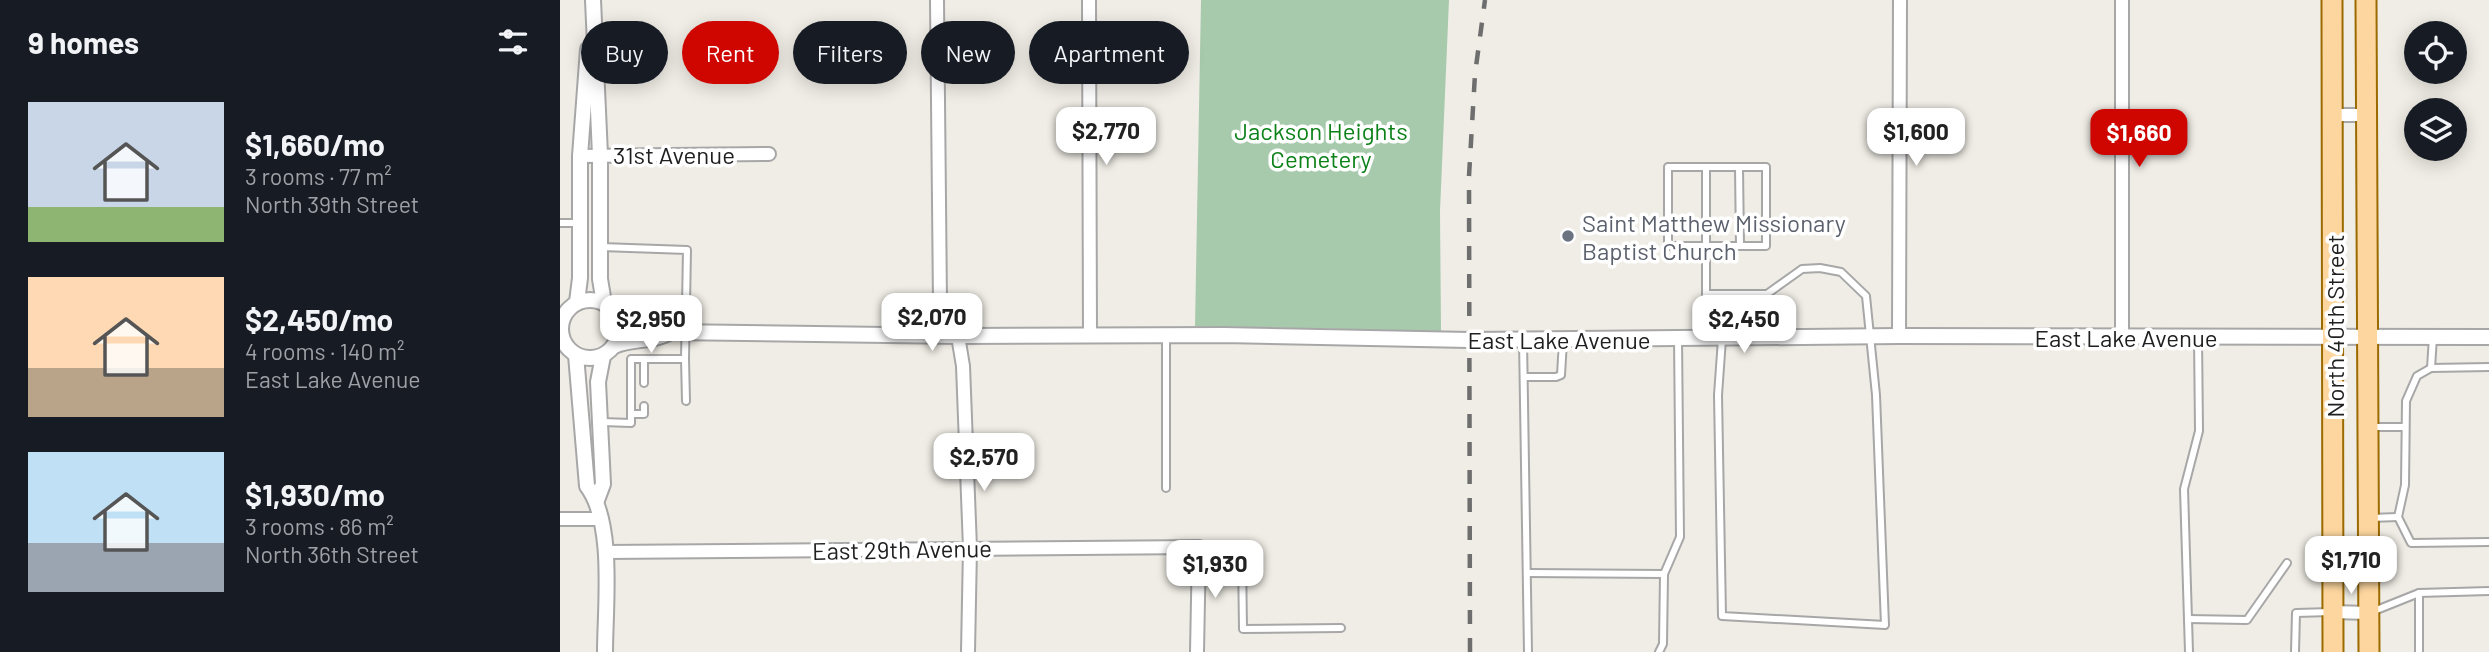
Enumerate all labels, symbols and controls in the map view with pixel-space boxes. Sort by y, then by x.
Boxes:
chip: Buy [581,21,668,84]
chip: Rent [682,21,779,84]
chip: Filters [793,21,907,84]
chip: New [921,21,1015,84]
chip: Apartment [1029,21,1189,84]
map controls [2404,21,2467,161]
button: locate [2404,21,2467,84]
icon: filters [494,23,532,61]
text: 9 homes [28,24,139,60]
button: layers [2404,98,2467,161]
pin: $2,770 [1049,108,1163,167]
pin: $1,600 [1859,108,1973,168]
pin: $1,660 [2082,110,2196,169]
text: $2,770 [1072,116,1140,144]
park label: Jackson Heights Cemetery [1234,116,1408,173]
text: $1,600 [1883,117,1949,145]
text: $1,660 [2106,118,2172,146]
text: $1,660/mo [245,126,385,162]
icon: home [84,130,168,214]
street label: 31st Avenue [613,140,735,169]
text: 3 rooms · 77 m² [245,162,392,190]
text: North 39th Street [245,190,419,218]
place label: Saint Matthew Missionary Baptist Church [1582,208,1846,265]
marker: Saint Matthew Missionary Baptist Church [1560,228,1576,244]
street label: North 40th Street [2320,234,2349,418]
pin: $2,070 [875,294,989,353]
pin: $2,950 [594,296,708,355]
pin: $2,450 [1687,296,1801,355]
text: $2,450/mo [245,301,393,337]
text: $2,070 [897,302,967,330]
text: $2,950 [616,304,686,332]
text: $2,450 [1708,304,1780,332]
icon: home [84,305,168,389]
street label: East Lake Avenue [2034,323,2218,352]
street label: East Lake Avenue [1467,325,1651,354]
text: 4 rooms · 140 m² [245,337,405,365]
text: East Lake Avenue [245,365,421,393]
pin: $2,570 [927,434,1041,493]
text: $2,570 [949,442,1019,470]
text: $1,930/mo [245,476,385,512]
icon: home [84,480,168,564]
text: 3 rooms · 86 m² [245,512,394,540]
street label: East 29th Avenue [812,533,992,565]
pin: $1,710 [2294,536,2408,596]
text: North 36th Street [245,540,419,568]
pin: $1,930 [1158,540,1272,600]
text: $1,710 [2321,545,2381,573]
text: $1,930 [1182,549,1248,577]

